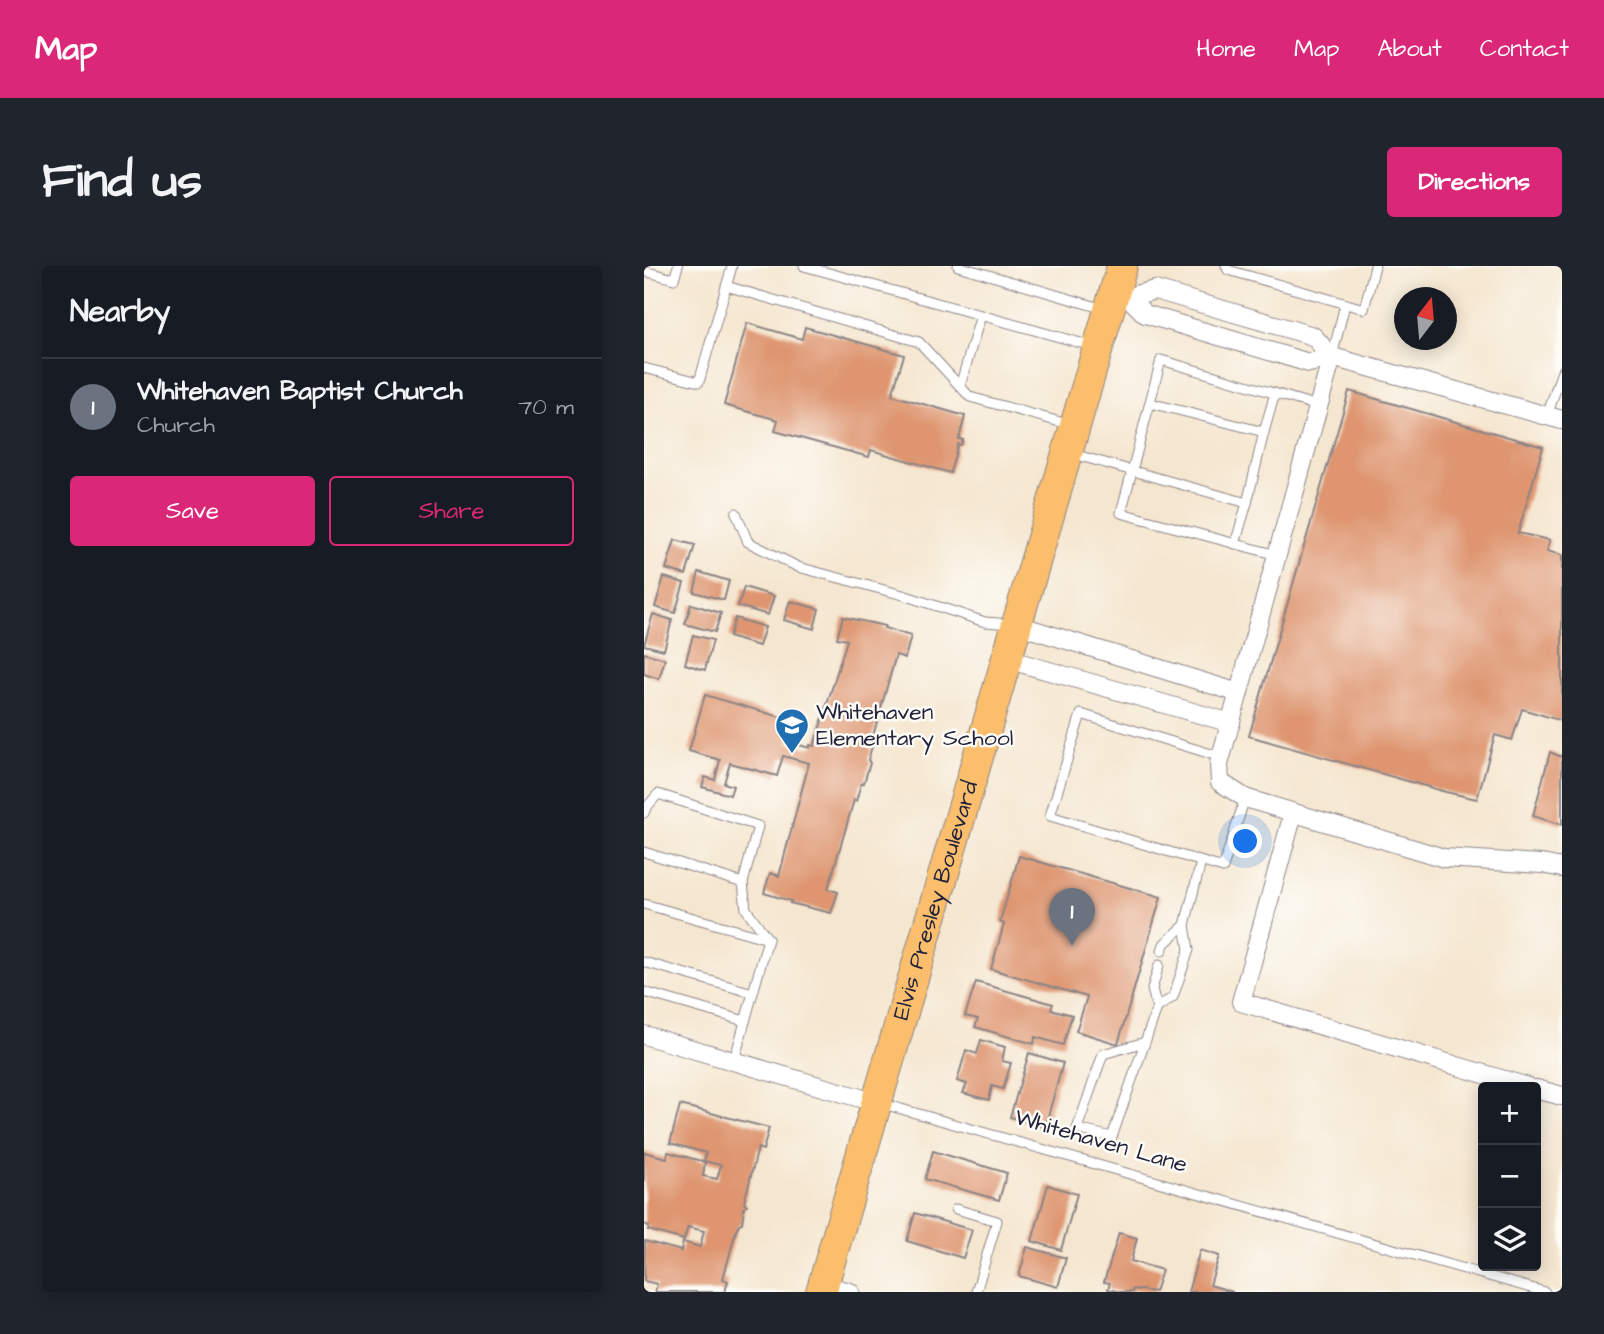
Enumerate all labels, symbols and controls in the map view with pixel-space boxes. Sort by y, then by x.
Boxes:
text: Map [35,26,97,72]
text: Home [1196,32,1256,66]
text: Map [1294,32,1339,66]
text: About [1377,32,1442,66]
text: Contact [1480,32,1569,66]
button: Directions [1387,147,1562,217]
text: Find us [42,148,202,216]
north arrow [1394,287,1457,350]
text: Nearby [70,291,170,333]
text: Whitehaven Baptist Church [137,373,463,409]
text: 1 [92,391,94,423]
text: 70 m [518,391,574,423]
text: Church [137,409,215,441]
button: Save [70,476,315,546]
button: Share [329,476,574,546]
place label: Whitehaven Elementary School [816,696,1013,755]
school or university icon: Whitehaven Elementary School [773,706,811,755]
street label: Elvis Presley Boulevard [885,777,986,1024]
your location [1228,824,1262,858]
pin: 1 [1049,888,1095,946]
map controls [1478,1082,1541,1271]
button: + [1478,1082,1541,1145]
street label: Whitehaven Lane [1011,1101,1191,1181]
button: − [1478,1145,1541,1208]
button: layers [1478,1208,1541,1271]

